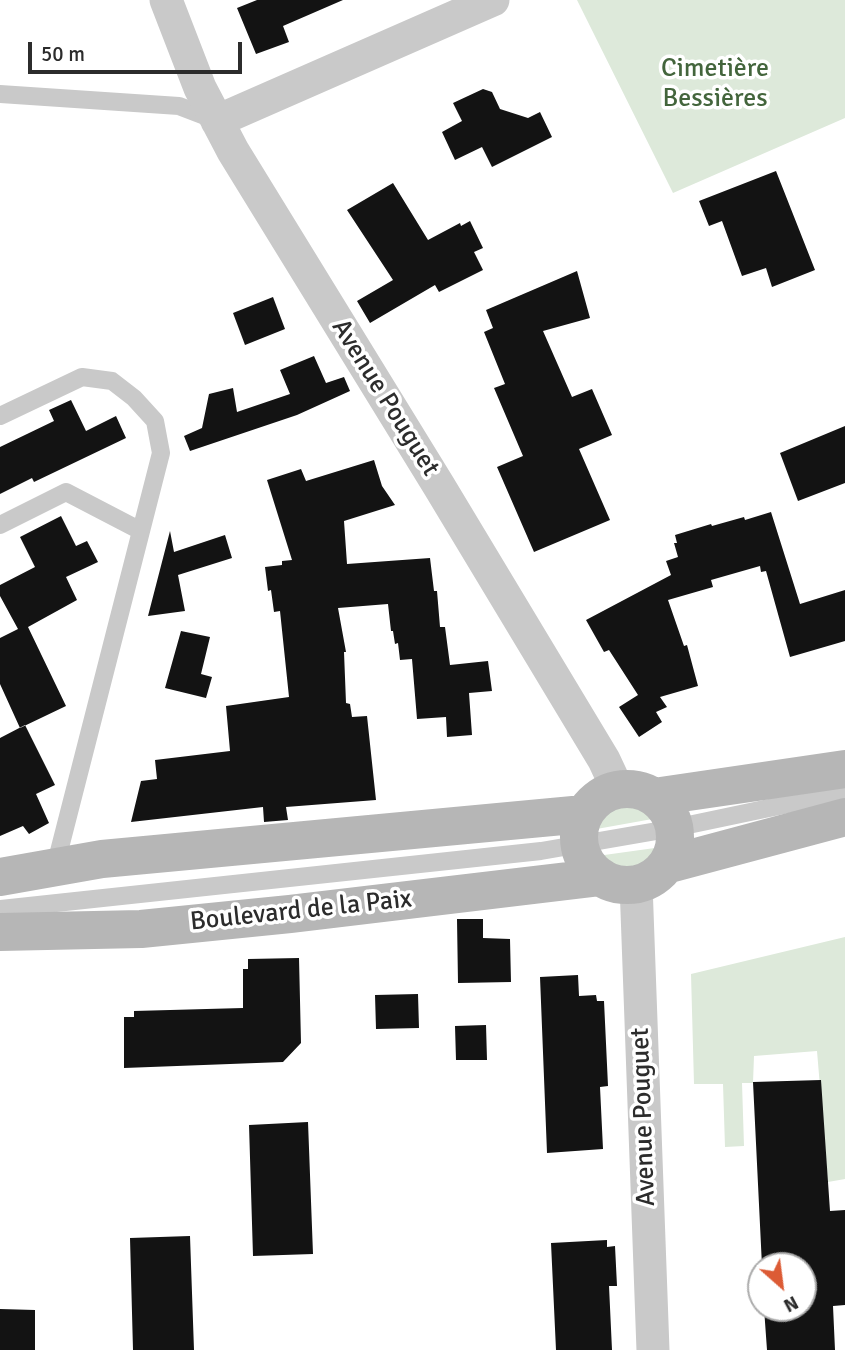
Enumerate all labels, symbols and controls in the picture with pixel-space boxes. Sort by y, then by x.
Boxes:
scale bar [32,28,245,72]
text: 50 m [41,41,85,67]
park label: Cimetière Bessières [661,53,769,114]
street label: Avenue Pouguet [324,314,446,482]
street label: Boulevard de la Paix [189,884,413,938]
street label: Avenue Pouguet [625,1027,663,1207]
north arrow [747,1252,817,1322]
text: N [779,1290,802,1317]

